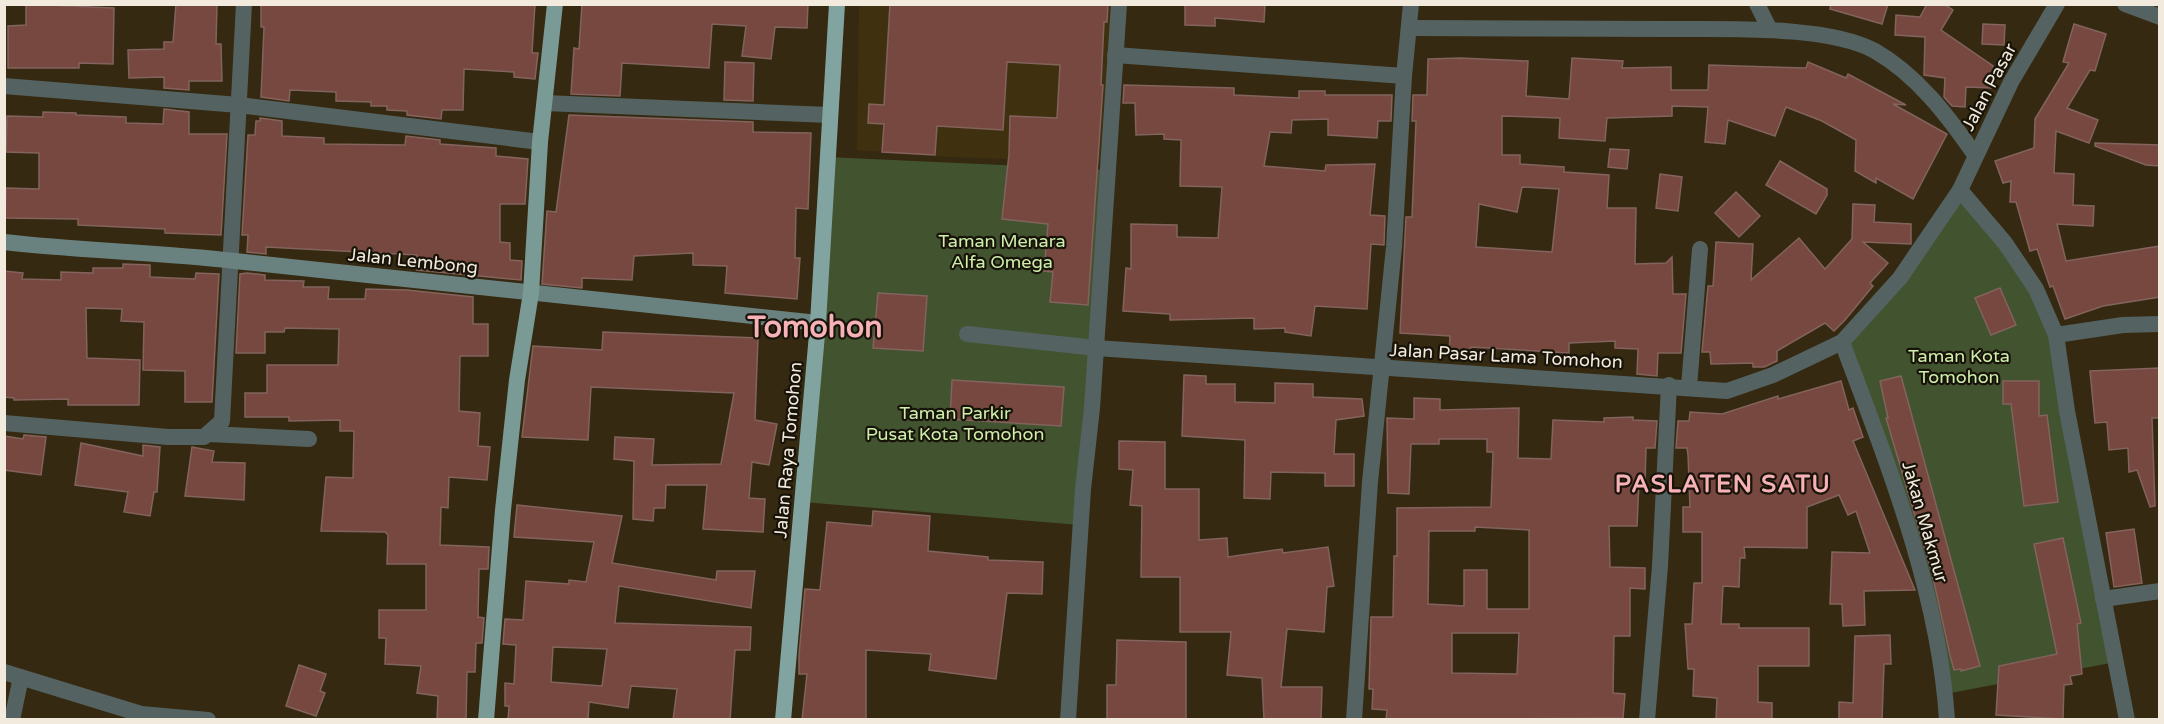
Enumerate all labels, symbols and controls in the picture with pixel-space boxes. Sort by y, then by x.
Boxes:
street label: Jalan Pasar [1957,39,2021,135]
park label: Taman Menara Alfa Omega [938,230,1066,273]
street label: Jalan Lembong [347,243,479,279]
district label: Tomohon [746,309,883,346]
street label: Jalan Pasar Lama Tomohon [1389,339,1623,373]
park label: Taman Kota Tomohon [1908,345,2010,388]
street label: Jalan Raya Tomohon [769,361,807,539]
park label: Taman Parkir Pusat Kota Tomohon [866,402,1044,445]
street label: Jakan Makmur [1897,459,1953,585]
district label: PASLATEN SATU [1615,470,1831,499]

